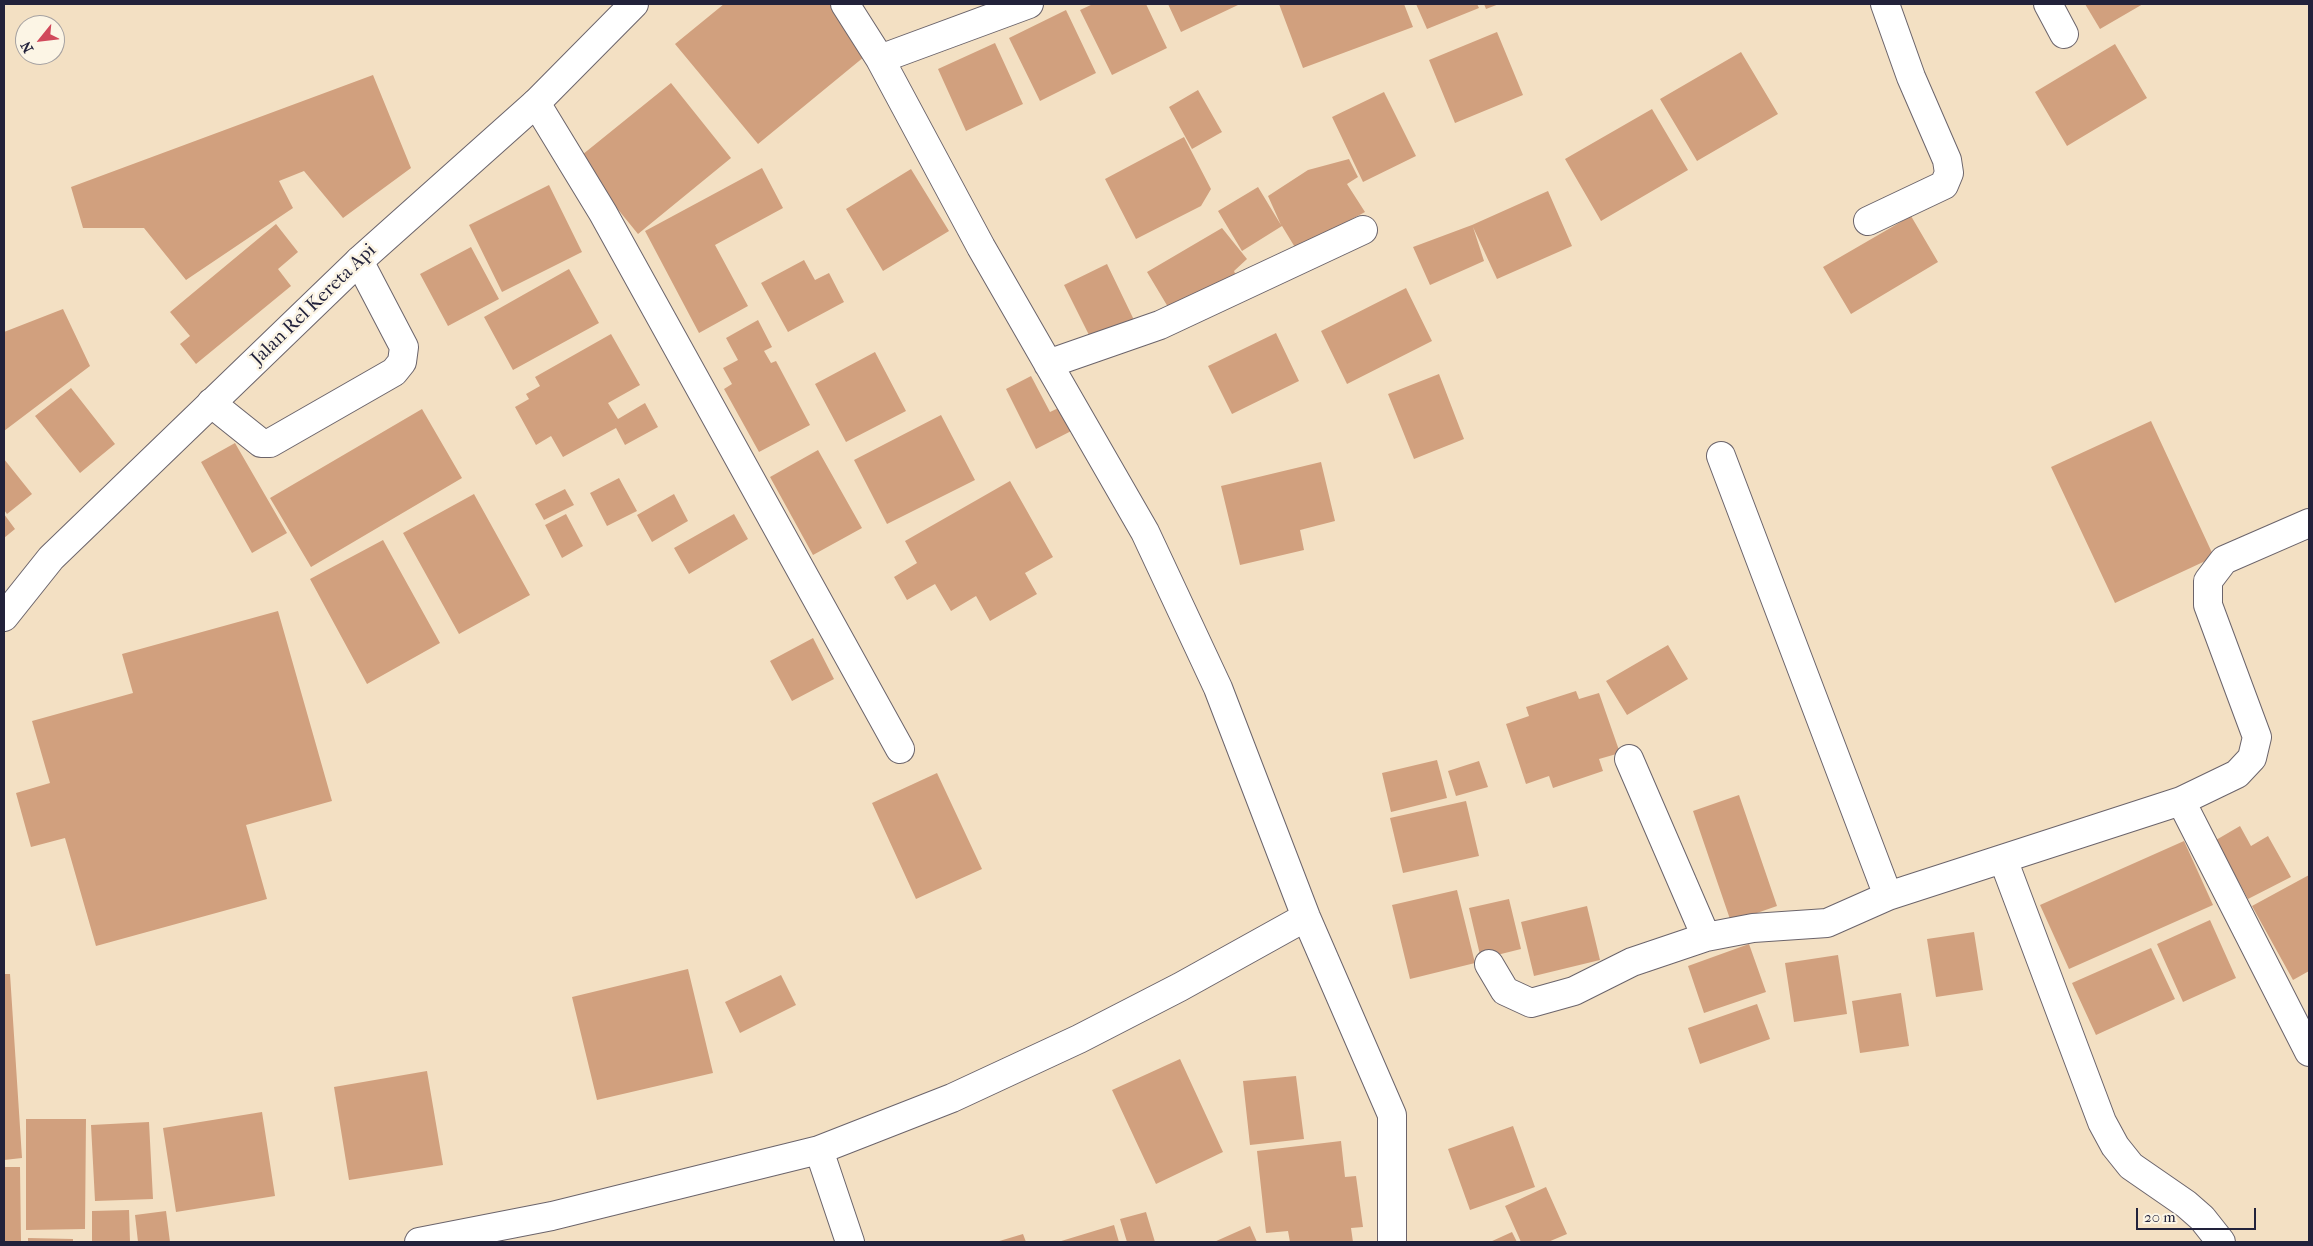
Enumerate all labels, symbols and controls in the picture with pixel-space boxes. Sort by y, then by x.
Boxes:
north arrow [15,15,65,65]
text: N [17,38,37,56]
street label: Jalan Rel Kereta Api [247,240,381,370]
scale bar [2138,1198,2258,1230]
text: 20 m [2144,1208,2176,1226]

